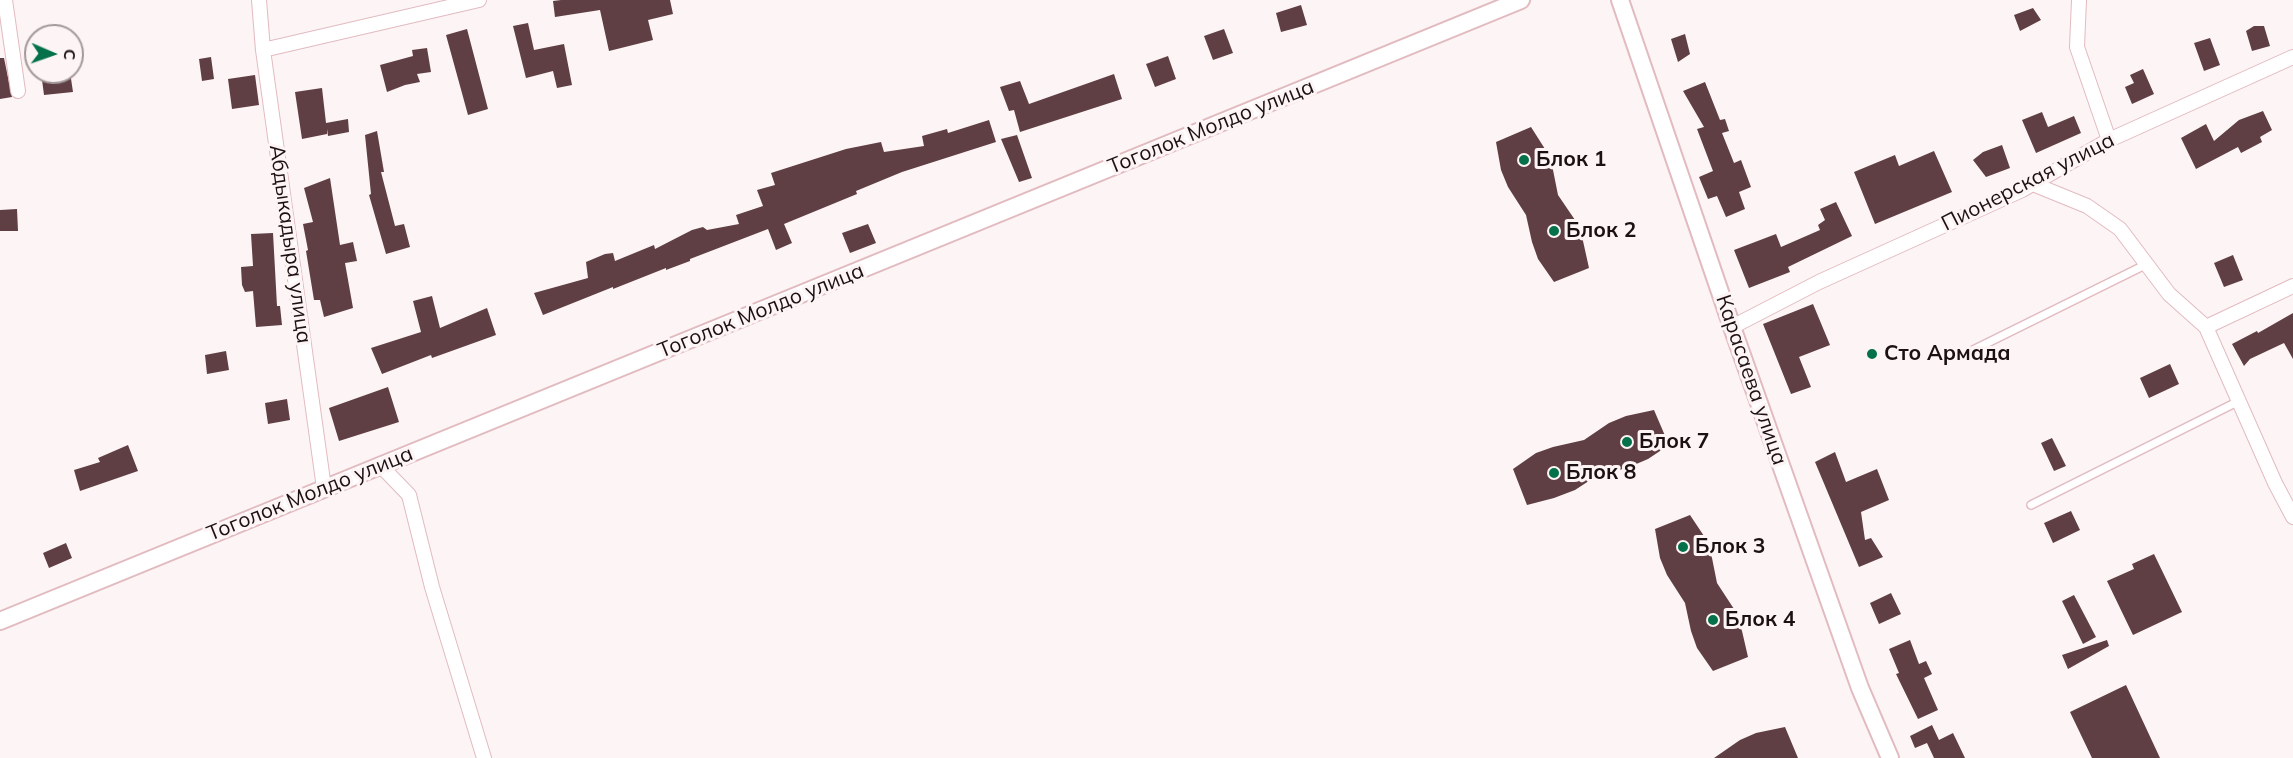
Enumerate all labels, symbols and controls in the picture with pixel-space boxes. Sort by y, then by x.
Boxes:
north arrow [24,24,84,84]
text: С [60,49,80,60]
street label: Тоголок Молдо улица [1104,74,1318,180]
street label: Пионерская улица [1937,127,2119,237]
street label: Абдыкадыра улица [264,143,316,345]
place label: Блок 1 [1536,147,1606,173]
marker: Блок 1 [1517,153,1531,167]
place label: Блок 2 [1566,218,1636,244]
marker: Блок 2 [1547,224,1561,238]
street label: Тоголок Молдо улица [654,258,868,364]
street label: Карасаева улица [1710,292,1792,468]
place label: Сто Армада [1884,341,2011,367]
marker: Сто Армада [1865,347,1879,361]
place label: Блок 7 [1639,429,1709,455]
marker: Блок 7 [1620,435,1634,449]
street label: Тоголок Молдо улица [203,441,417,547]
place label: Блок 8 [1566,460,1636,486]
marker: Блок 8 [1547,466,1561,480]
place label: Блок 3 [1695,534,1765,560]
marker: Блок 3 [1676,540,1690,554]
place label: Блок 4 [1725,607,1795,633]
marker: Блок 4 [1706,613,1720,627]

